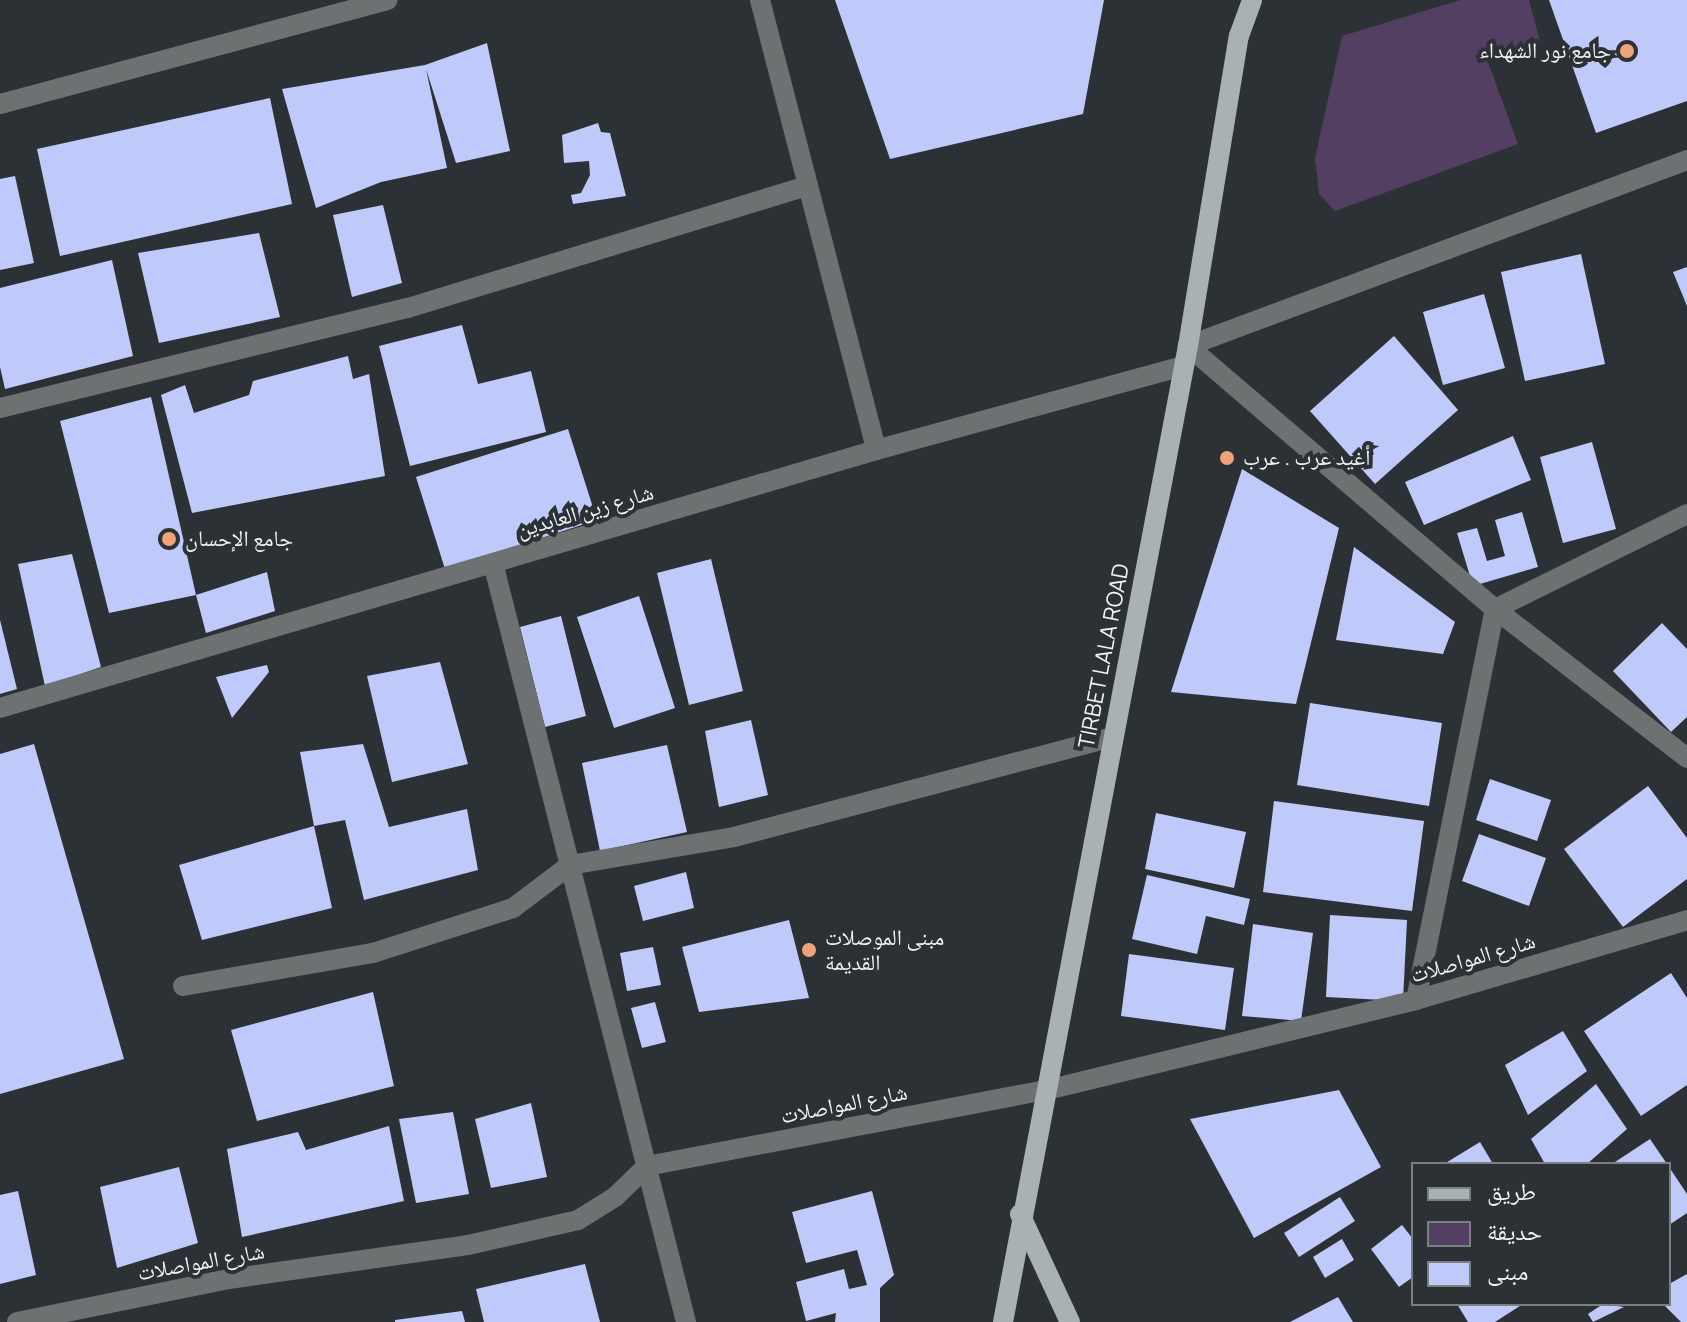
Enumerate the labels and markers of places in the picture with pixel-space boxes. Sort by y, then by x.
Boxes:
place label: جامع نور الشهداء [1479,38,1611,64]
marker: جامع نور الشهداء [1618,42,1636,60]
place label: أغيد عرب . عرب [1243,445,1370,471]
marker: أغيد عرب . عرب [1218,449,1236,467]
place label: جامع الإحسان [185,526,293,552]
marker: جامع الإحسان [160,530,178,548]
place label: مبنى الموصلات القديمة [825,924,944,976]
marker: مبنى الموصلات القديمة [800,941,818,959]

